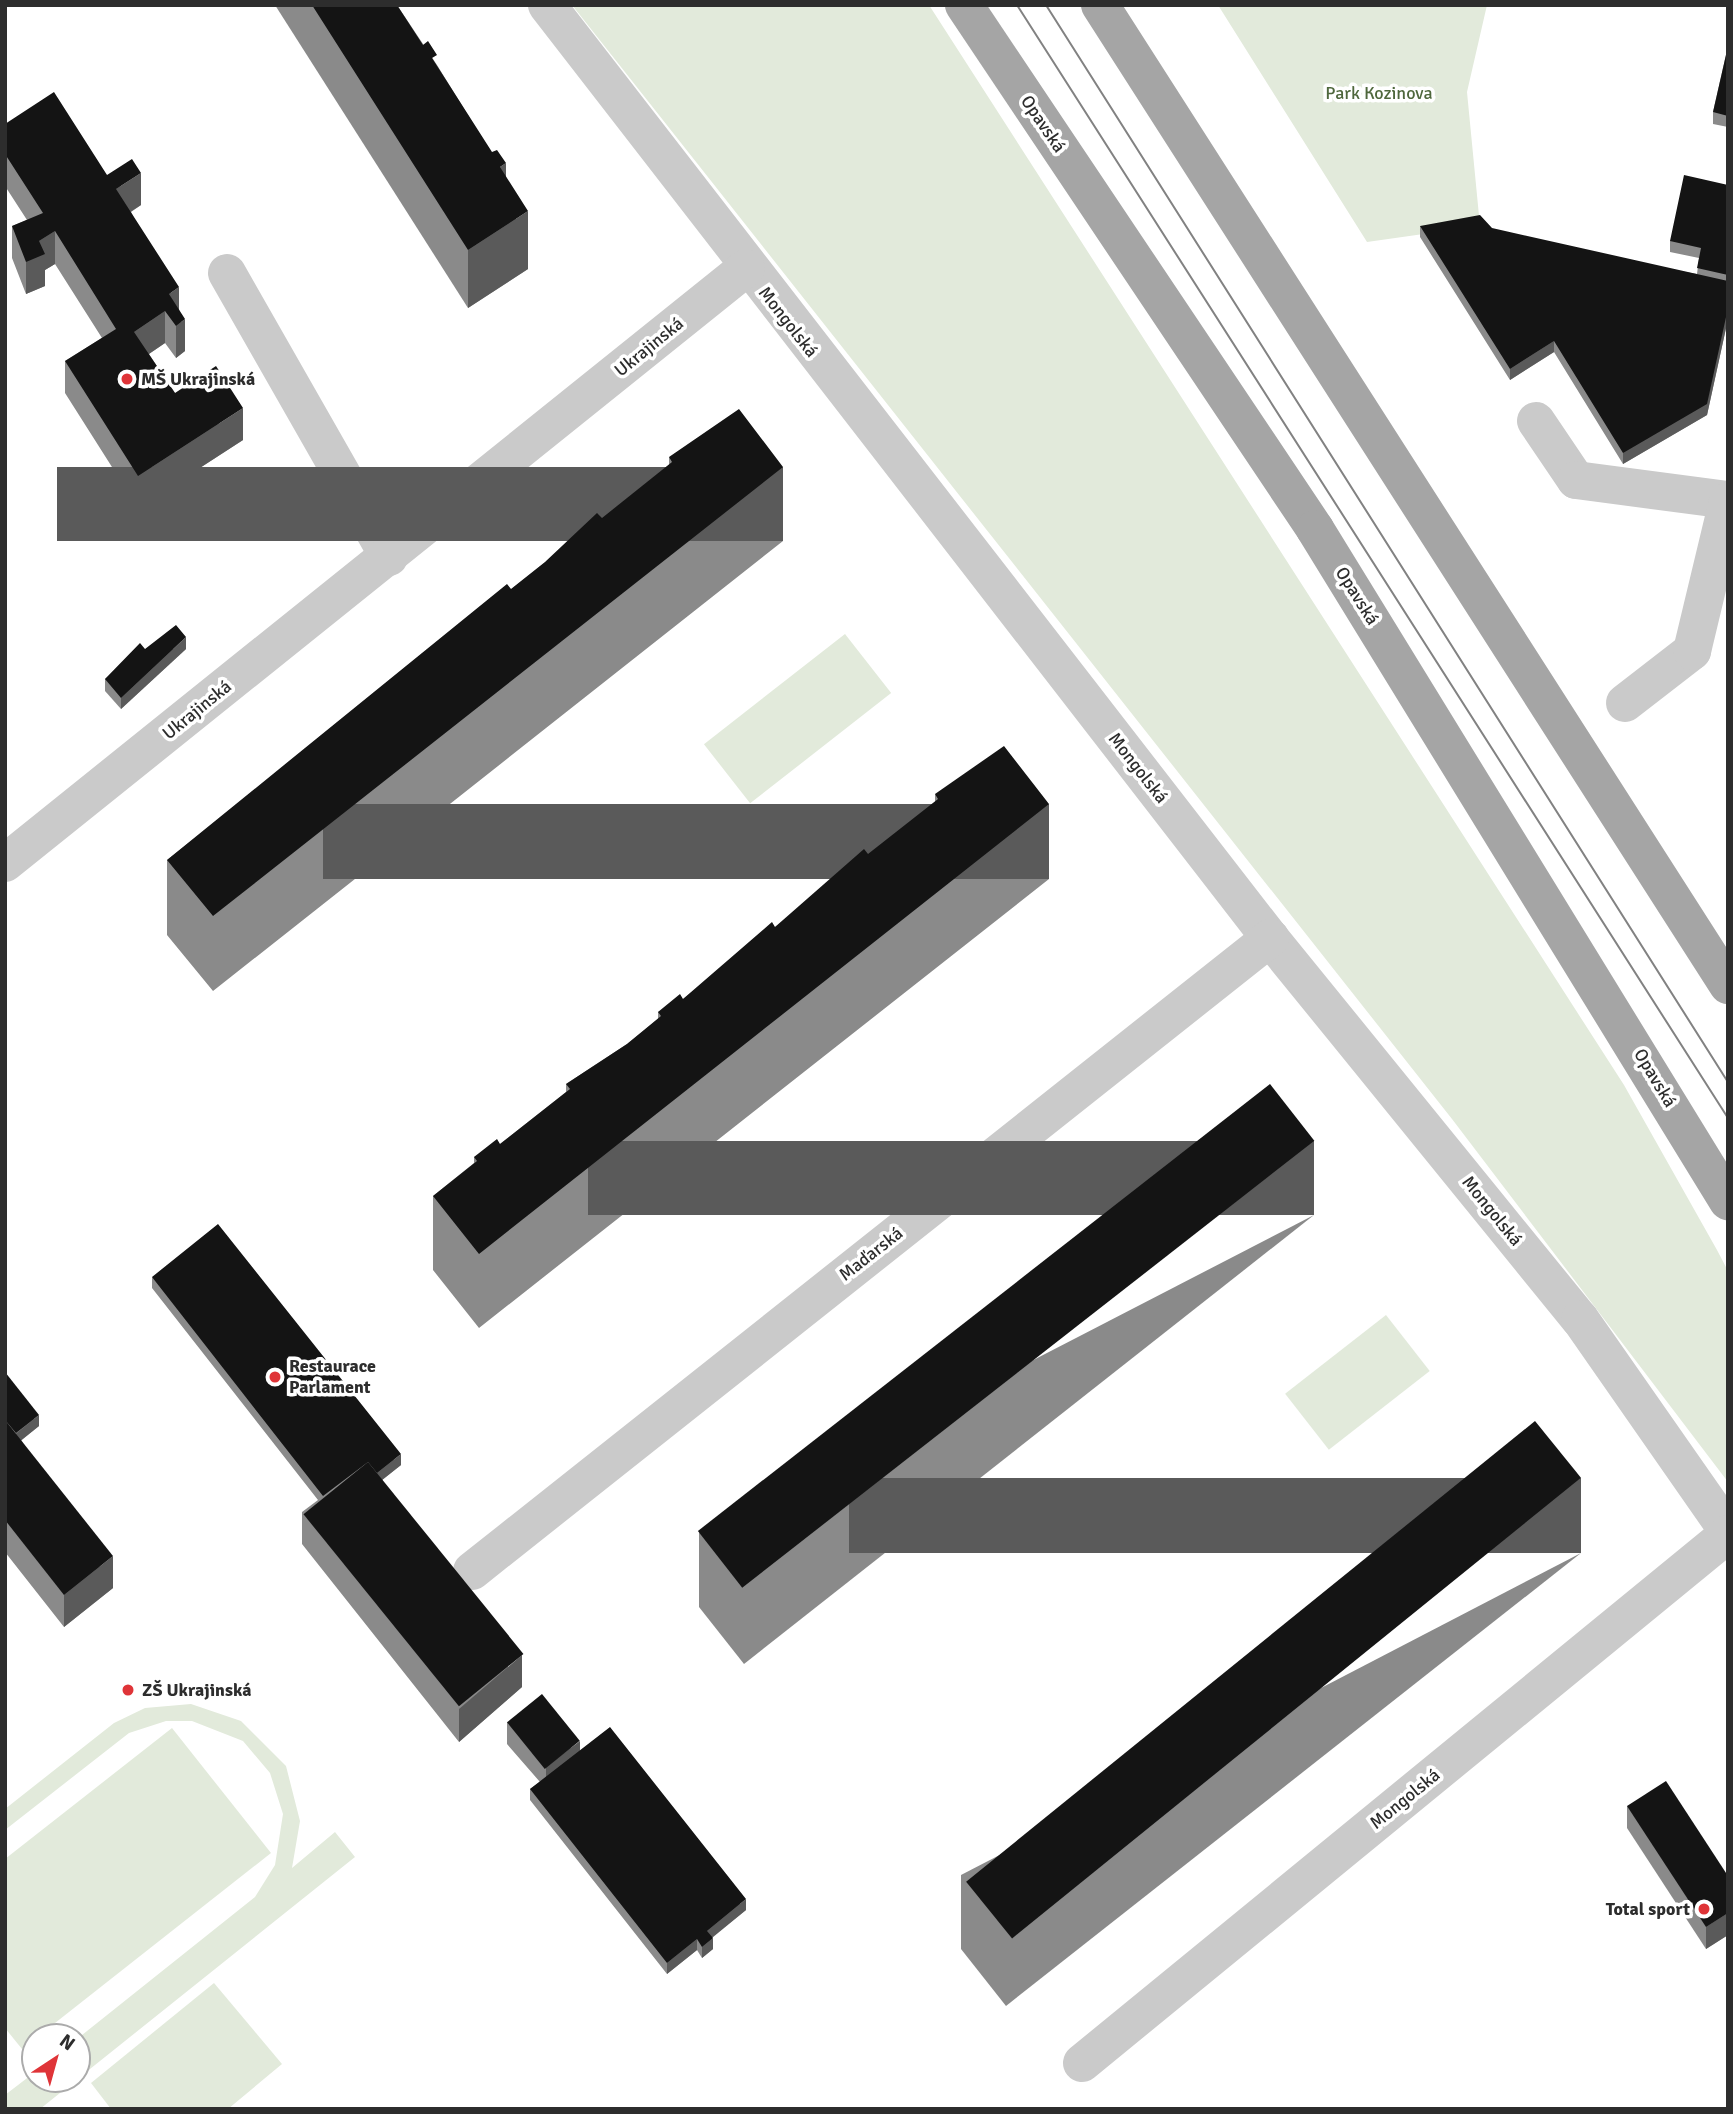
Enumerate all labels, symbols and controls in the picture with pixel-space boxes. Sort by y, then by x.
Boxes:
park label: Park Kozinova [1325,82,1433,104]
street label: Opavská [1016,91,1070,157]
street label: Mongolská [754,282,822,362]
street label: Ukrajinská [610,313,688,381]
place label: MŠ Ukrajinská [141,368,255,390]
marker: MŠ Ukrajinská [119,371,135,387]
street label: Opavská [1331,563,1383,629]
street label: Ukrajinská [158,676,236,744]
street label: Mongolská [1104,728,1172,808]
street label: Opavská [1629,1045,1681,1111]
street label: Mongolská [1457,1172,1527,1250]
street label: Maďarská [835,1222,907,1286]
place label: Restaurace Parlament [289,1356,376,1398]
marker: Restaurace Parlament [267,1369,283,1385]
place label: ZŠ Ukrajinská [142,1679,252,1701]
marker: ZŠ Ukrajinská [120,1682,136,1698]
street label: Mongolská [1366,1764,1444,1834]
place label: Total sport [1606,1898,1690,1920]
marker: Total sport [1696,1901,1712,1917]
north arrow [21,2023,91,2093]
text: N [55,2029,80,2056]

